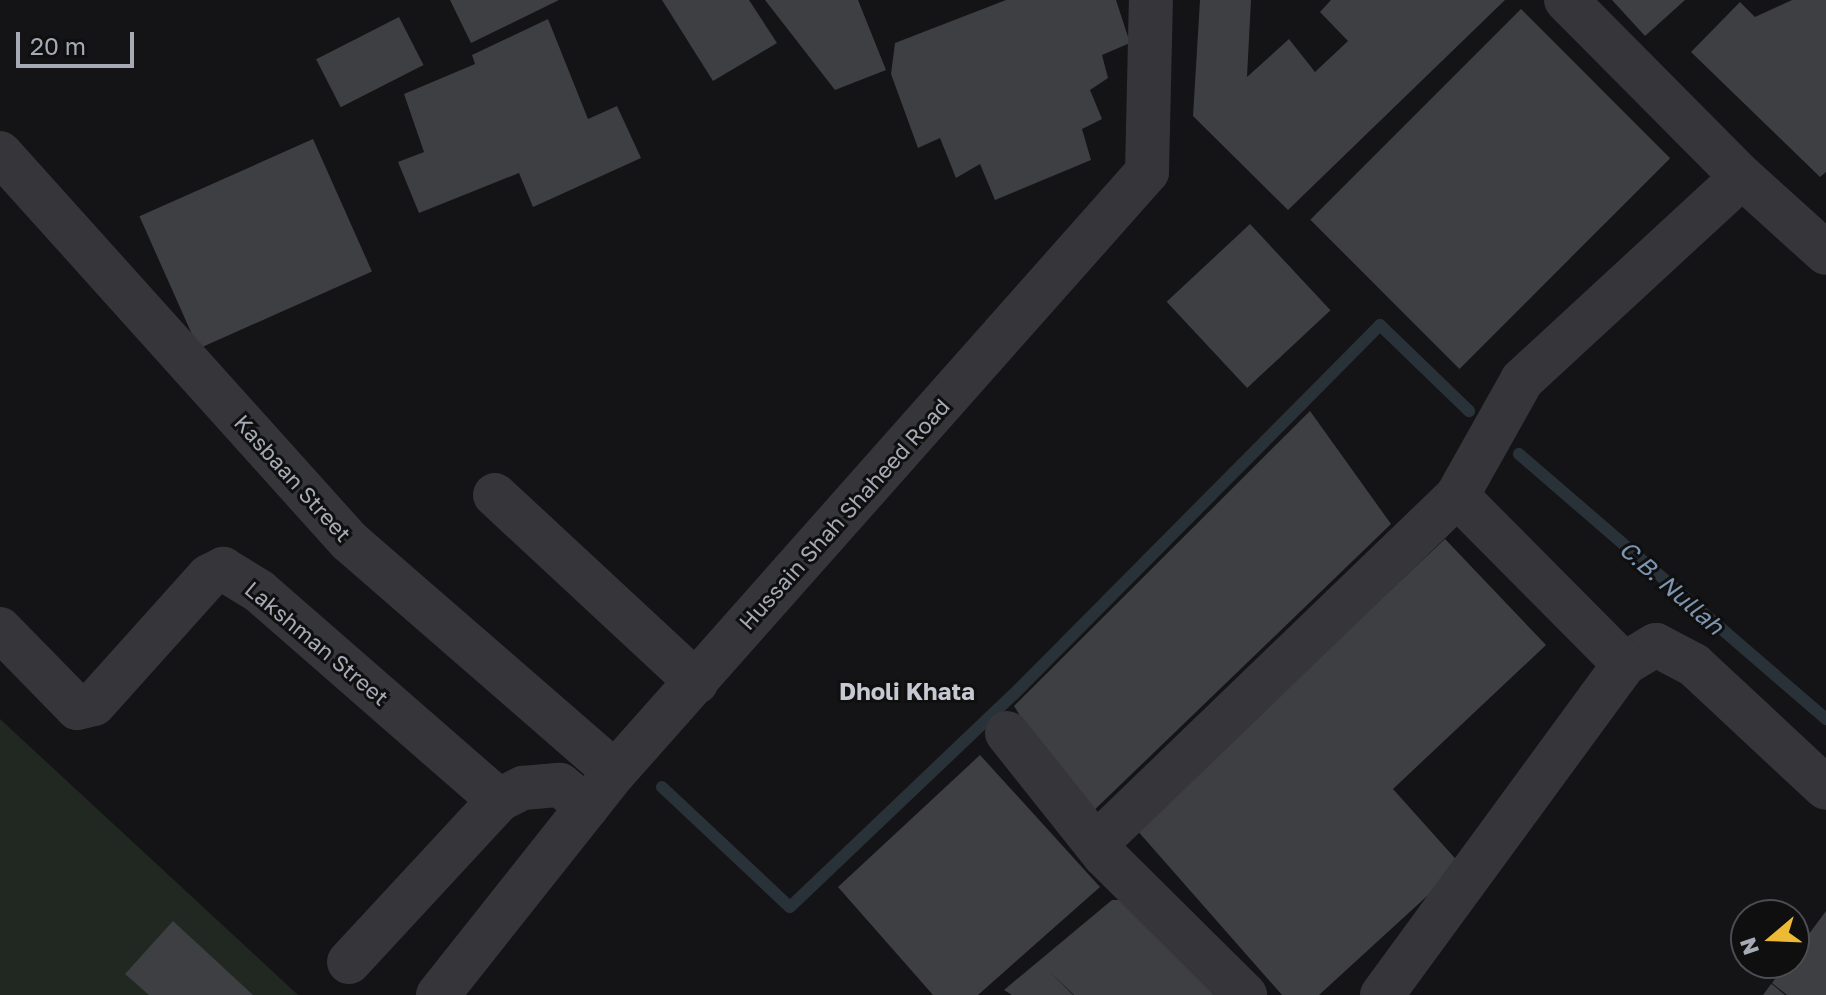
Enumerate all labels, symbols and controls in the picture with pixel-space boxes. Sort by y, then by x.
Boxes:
scale bar [20,16,138,66]
text: 20 m [30,31,86,60]
street label: Hussain Shah Shaheed Road [733,393,955,635]
street label: Kasbaan Street [229,409,357,547]
water label: C.B. Nullah [1614,534,1730,640]
street label: Lakshman Street [240,575,394,711]
district label: Dholi Khata [839,677,975,705]
north arrow [1730,899,1810,979]
text: N [1733,934,1764,959]

